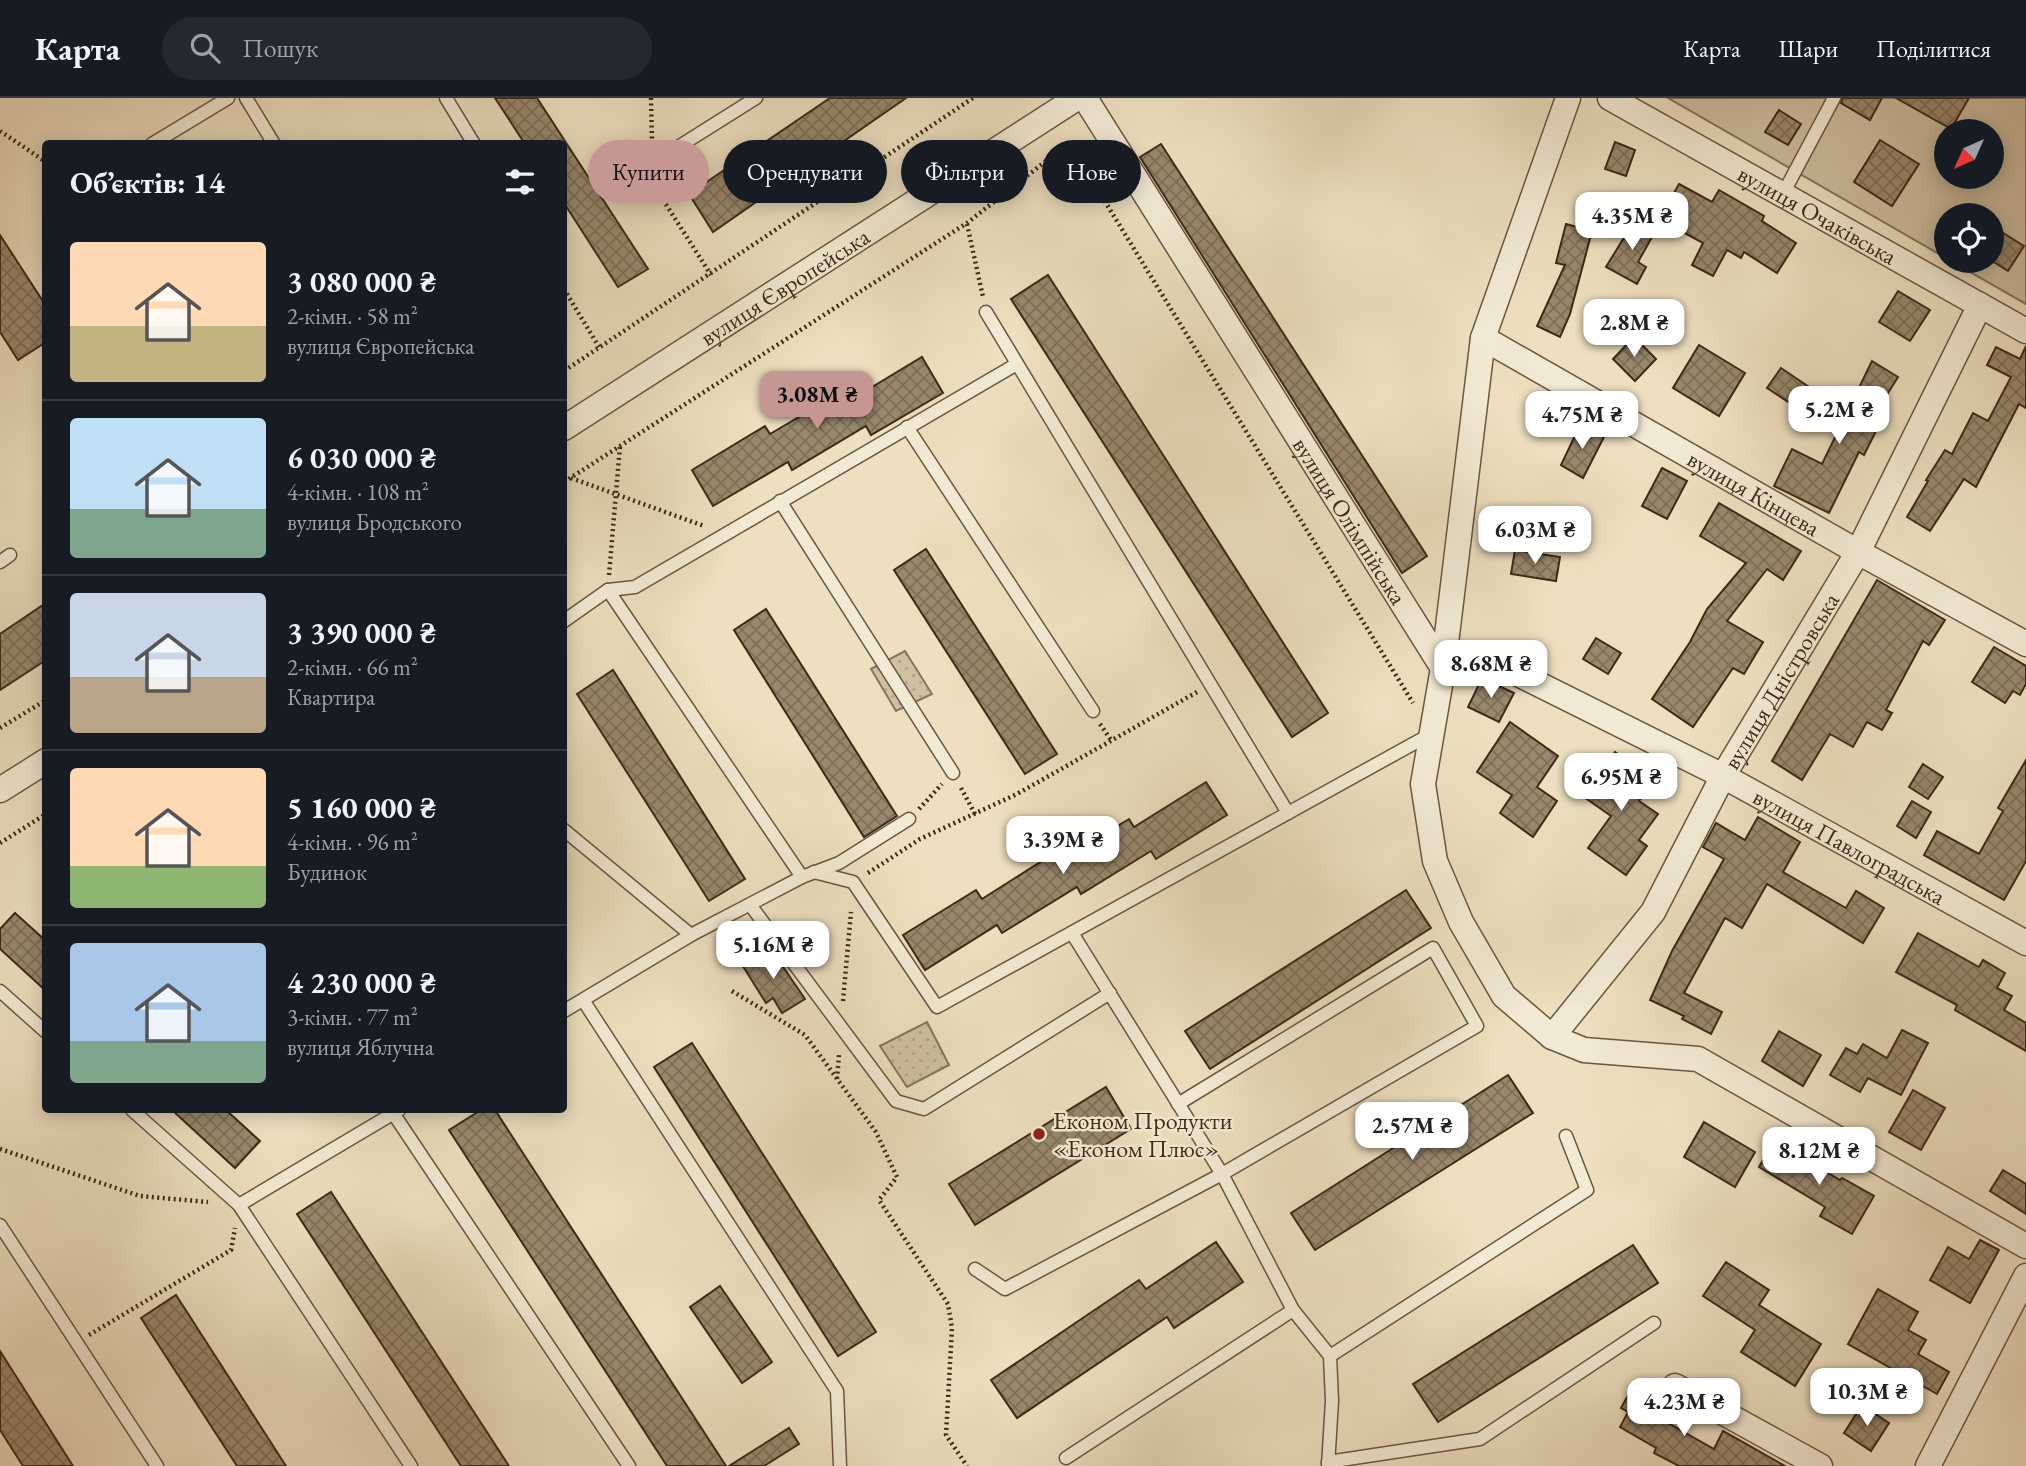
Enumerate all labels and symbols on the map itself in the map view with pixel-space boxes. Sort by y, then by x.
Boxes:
north arrow [1934,119,2004,189]
street label: вулиця Очаківська [1733,157,1903,271]
pin: 4.35M ₴ [1567,192,1697,252]
street label: вулиця Європейська [694,220,875,352]
pin: 2.8M ₴ [1577,300,1691,359]
pin: 3.08M ₴ [752,372,882,431]
pin: 5.2M ₴ [1782,386,1896,446]
pin: 4.75M ₴ [1517,392,1647,451]
street label: вулиця Олімпійська [1286,431,1415,611]
street label: вулиця Кінцева [1682,443,1826,543]
pin: 6.03M ₴ [1470,506,1600,566]
street label: вулиця Дністровська [1715,586,1846,775]
pin: 8.68M ₴ [1426,640,1556,700]
pin: 6.95M ₴ [1556,754,1686,813]
street label: вулиця Павлоградська [1748,780,1952,911]
pin: 3.39M ₴ [998,816,1128,876]
pin: 5.16M ₴ [708,922,838,981]
pin: 2.57M ₴ [1347,1102,1477,1162]
place label: Економ Продукти «Економ Плюс» [1053,1105,1233,1164]
marker: Економ Продукти «Економ Плюс» [1031,1126,1047,1142]
pin: 8.12M ₴ [1754,1128,1884,1187]
pin: 10.3M ₴ [1802,1368,1932,1428]
pin: 4.23M ₴ [1619,1378,1749,1438]

